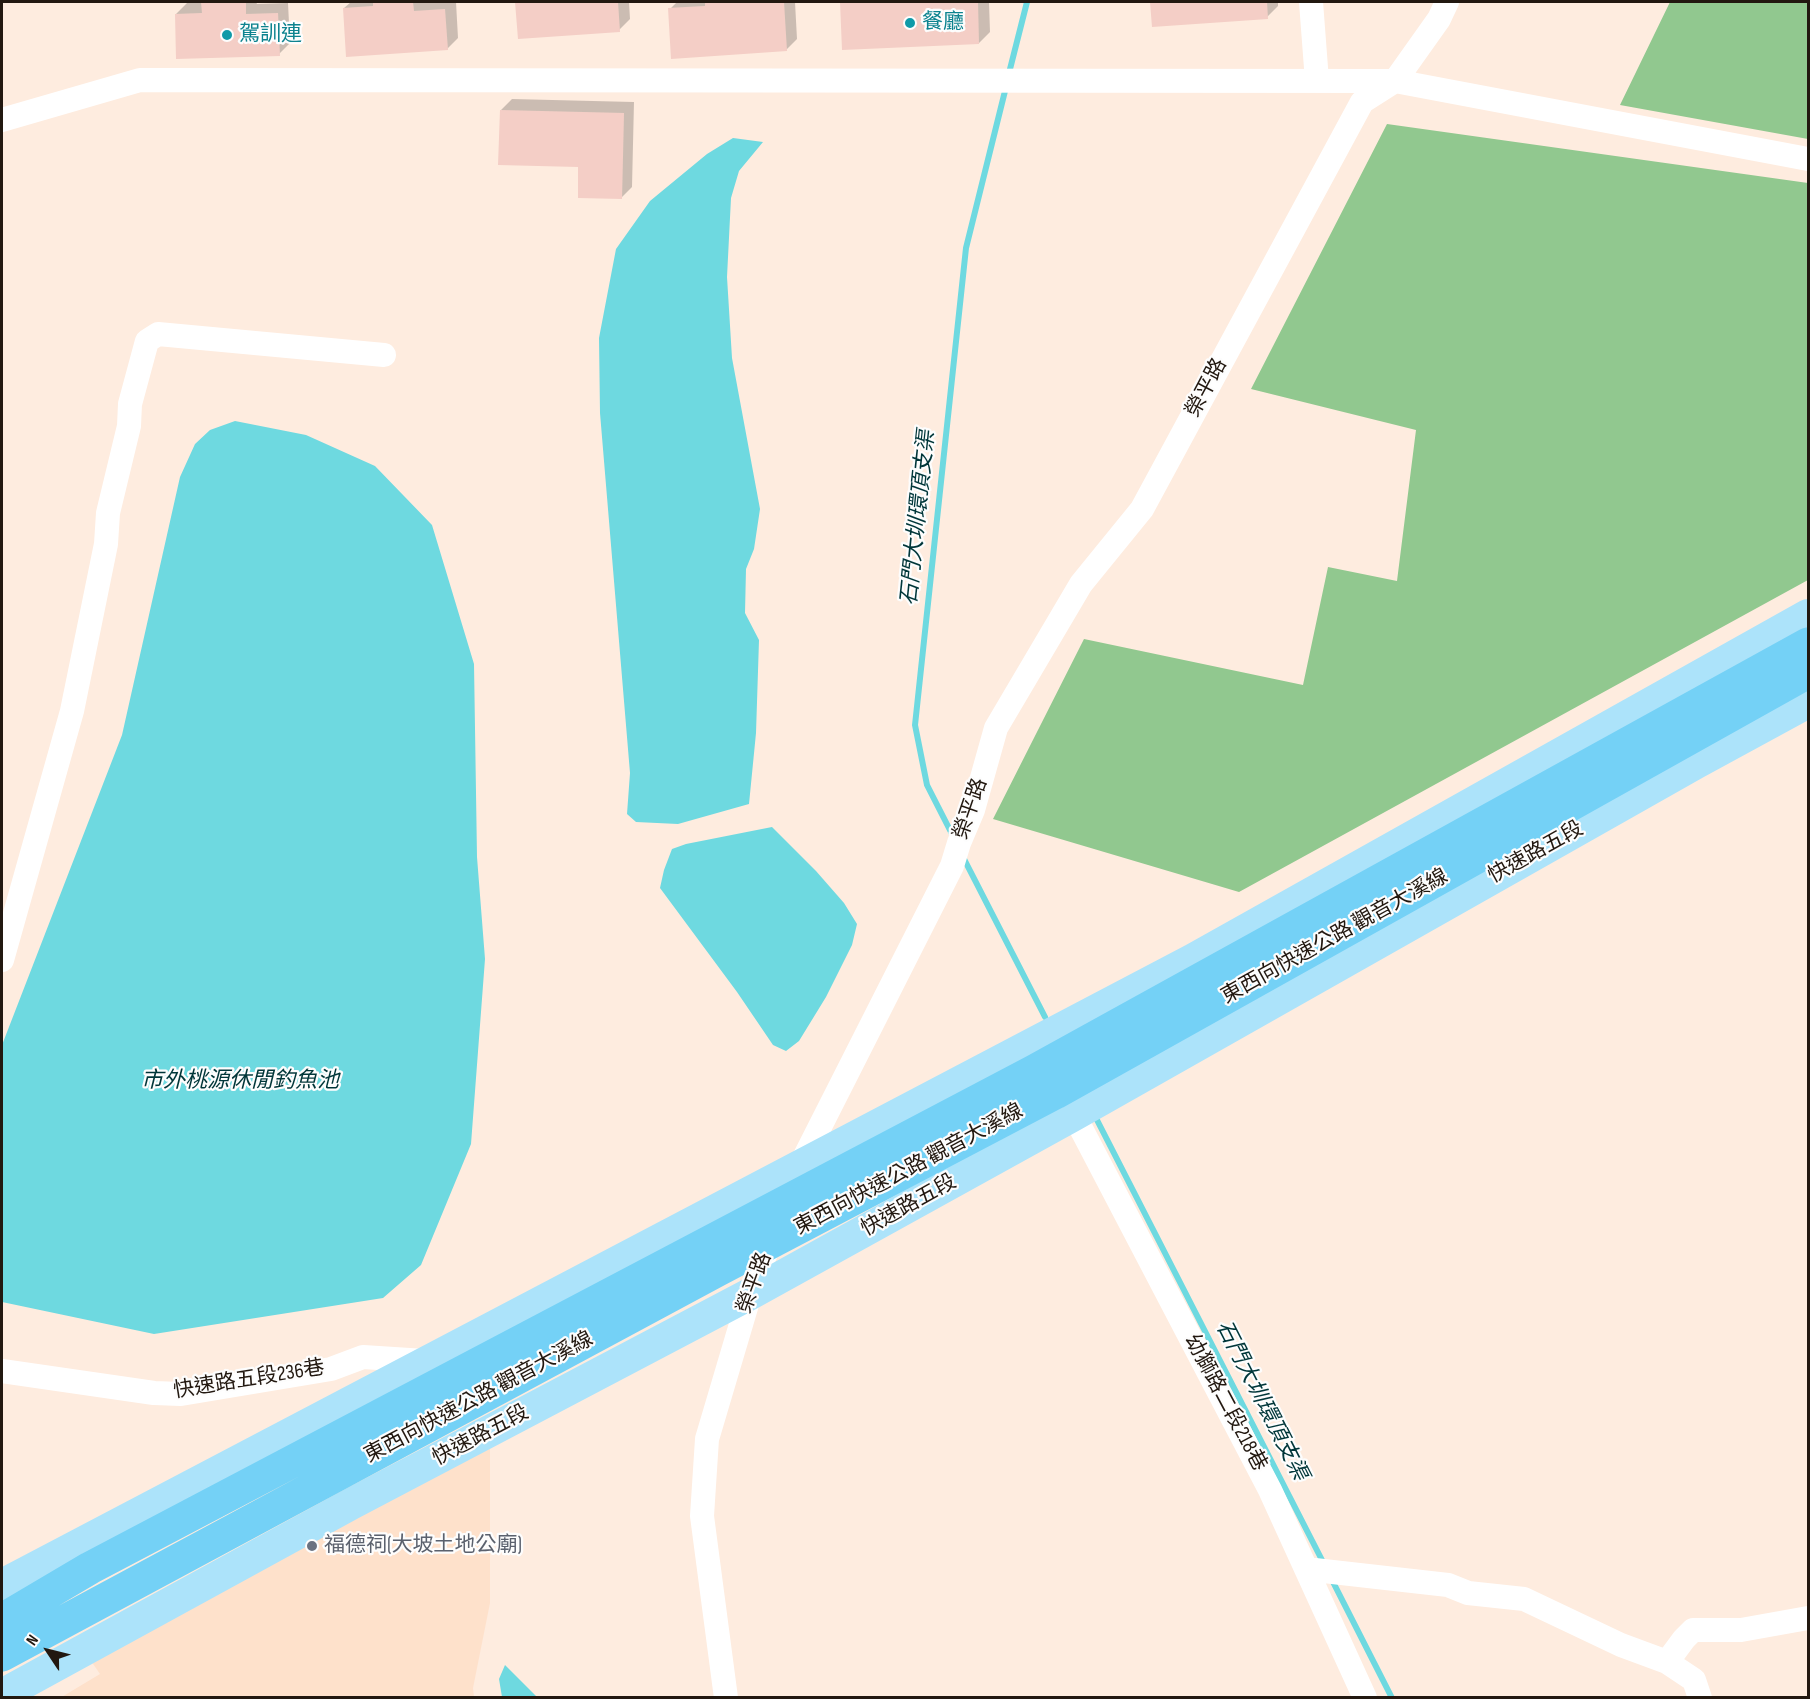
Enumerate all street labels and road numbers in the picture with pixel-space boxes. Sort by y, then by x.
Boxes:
street label: 榮平路 [1181,354,1233,422]
street label: 榮平路 [949,775,993,843]
street label: 快速路五段 [1484,817,1588,889]
street label: 東西向快速公路 觀音大溪線 [1217,864,1453,1010]
street label: 東西向快速公路 觀音大溪線 [790,1099,1028,1241]
street label: 快速路五段 [857,1170,961,1242]
street label: 榮平路 [732,1249,778,1317]
street label: 東西向快速公路 觀音大溪線 [360,1327,598,1469]
street label: 幼獅路二段218巷 [1178,1330,1272,1476]
street label: 快速路五段236巷 [172,1356,326,1404]
street label: 快速路五段 [429,1400,533,1472]

